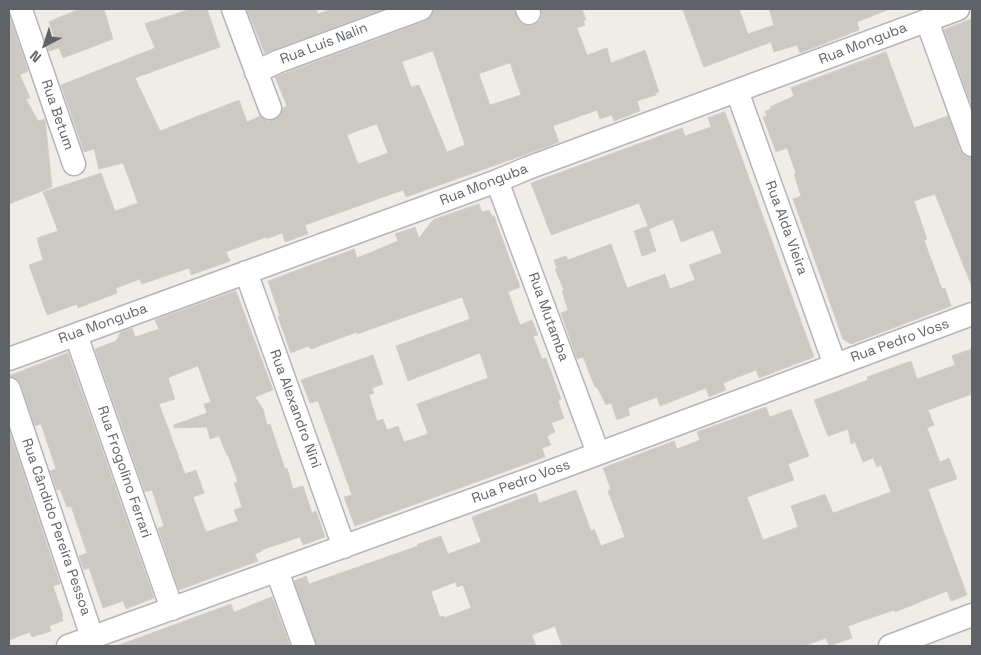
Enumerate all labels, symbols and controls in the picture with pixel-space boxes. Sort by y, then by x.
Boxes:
street label: Rua Monguba [817,19,909,69]
north arrow [20,20,70,70]
street label: Rua Luís Nalin [278,20,370,68]
text: N [26,47,45,66]
street label: Rua Betum [37,78,77,152]
street label: Rua Monguba [438,160,530,210]
street label: Rua Alda Vieira [761,179,811,277]
street label: Rua Mutamba [524,270,572,364]
street label: Rua Monguba [56,300,150,348]
street label: Rua Pedro Voss [849,315,951,367]
street label: Rua Alexandro Nini [266,347,324,471]
street label: Rua Frogolino Ferrari [94,404,154,540]
street label: Rua Cândido Pereira Pessoa [18,436,94,618]
street label: Rua Pedro Voss [470,456,572,508]

